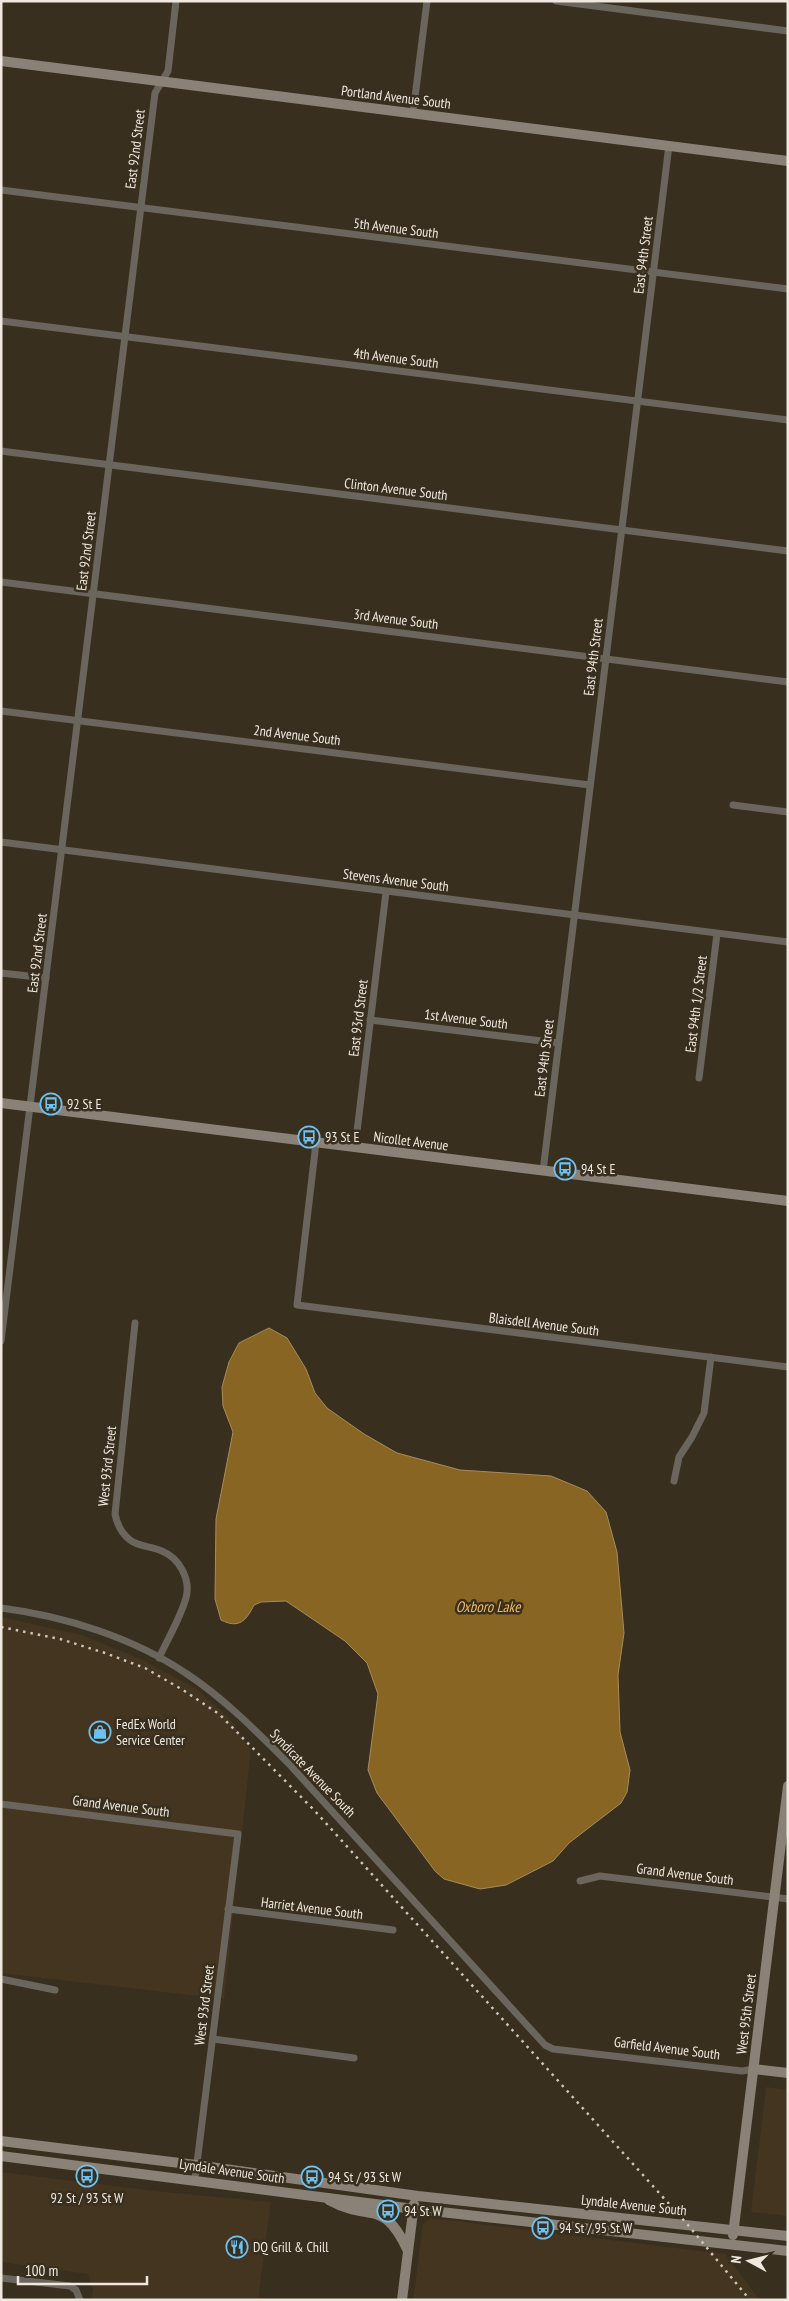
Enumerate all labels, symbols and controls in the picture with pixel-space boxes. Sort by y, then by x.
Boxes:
street label: Portland Avenue South [340,81,452,113]
street label: East 92nd Street [121,108,149,190]
street label: 5th Avenue South [353,214,439,242]
street label: East 94th Street [629,215,657,295]
street label: 4th Avenue South [353,344,439,372]
street label: Clinton Avenue South [343,474,449,504]
street label: East 92nd Street [72,510,100,592]
street label: 3rd Avenue South [353,605,439,633]
street label: East 94th Street [579,617,607,697]
street label: 2nd Avenue South [252,721,342,749]
street label: Stevens Avenue South [342,865,450,895]
street label: East 92nd Street [23,912,51,994]
street label: East 94th 1/2 Street [681,954,711,1053]
street label: East 93rd Street [344,978,372,1058]
street label: 1st Avenue South [423,1005,509,1033]
street label: East 94th Street [530,1018,558,1098]
bus stop icon: 92 St E [39,1092,63,1116]
place label: 92 St E [67,1095,101,1113]
bus stop icon: 93 St E [297,1125,321,1149]
street label: Nicollet Avenue [372,1127,450,1155]
place label: 93 St E [325,1128,359,1146]
bus stop icon: 94 St E [553,1157,577,1181]
place label: 94 St E [581,1160,615,1178]
street label: Blaisdell Avenue South [488,1308,600,1340]
street label: West 93rd Street [94,1425,120,1507]
water label: Oxboro Lake [456,1597,521,1616]
place label: FedEx World Service Center [116,1715,185,1749]
shop icon: FedEx World Service Center [88,1720,112,1744]
street label: Syndicate Avenue South [266,1725,360,1821]
street label: Grand Avenue South [71,1791,171,1821]
street label: Grand Avenue South [635,1859,735,1889]
street label: Harriet Avenue South [260,1893,364,1923]
street label: West 93rd Street [190,1964,218,2046]
street label: West 95th Street [732,1973,760,2055]
street label: Garfield Avenue South [613,2033,721,2063]
street label: Lyndale Avenue South [178,2155,286,2187]
bus stop icon: 92 St / 93 St W [75,2164,99,2188]
bus stop icon: 94 St / 93 St W [300,2165,324,2189]
place label: 94 St / 93 St W [328,2168,402,2186]
place label: 92 St / 93 St W [50,2189,124,2207]
street label: Lyndale Avenue South [580,2191,688,2219]
bus stop icon: 94 St W [376,2199,400,2223]
place label: 94 St W [404,2202,442,2220]
bus stop icon: 94 St / 95 St W [531,2216,555,2240]
place label: 94 St / 95 St W [559,2219,633,2237]
restaurant icon: DQ Grill & Chill [225,2235,249,2259]
north arrow [724,2236,774,2286]
place label: DQ Grill & Chill [253,2238,329,2256]
scale bar [18,2254,146,2286]
text: N [727,2255,745,2264]
text: 100 m [25,2261,58,2280]

